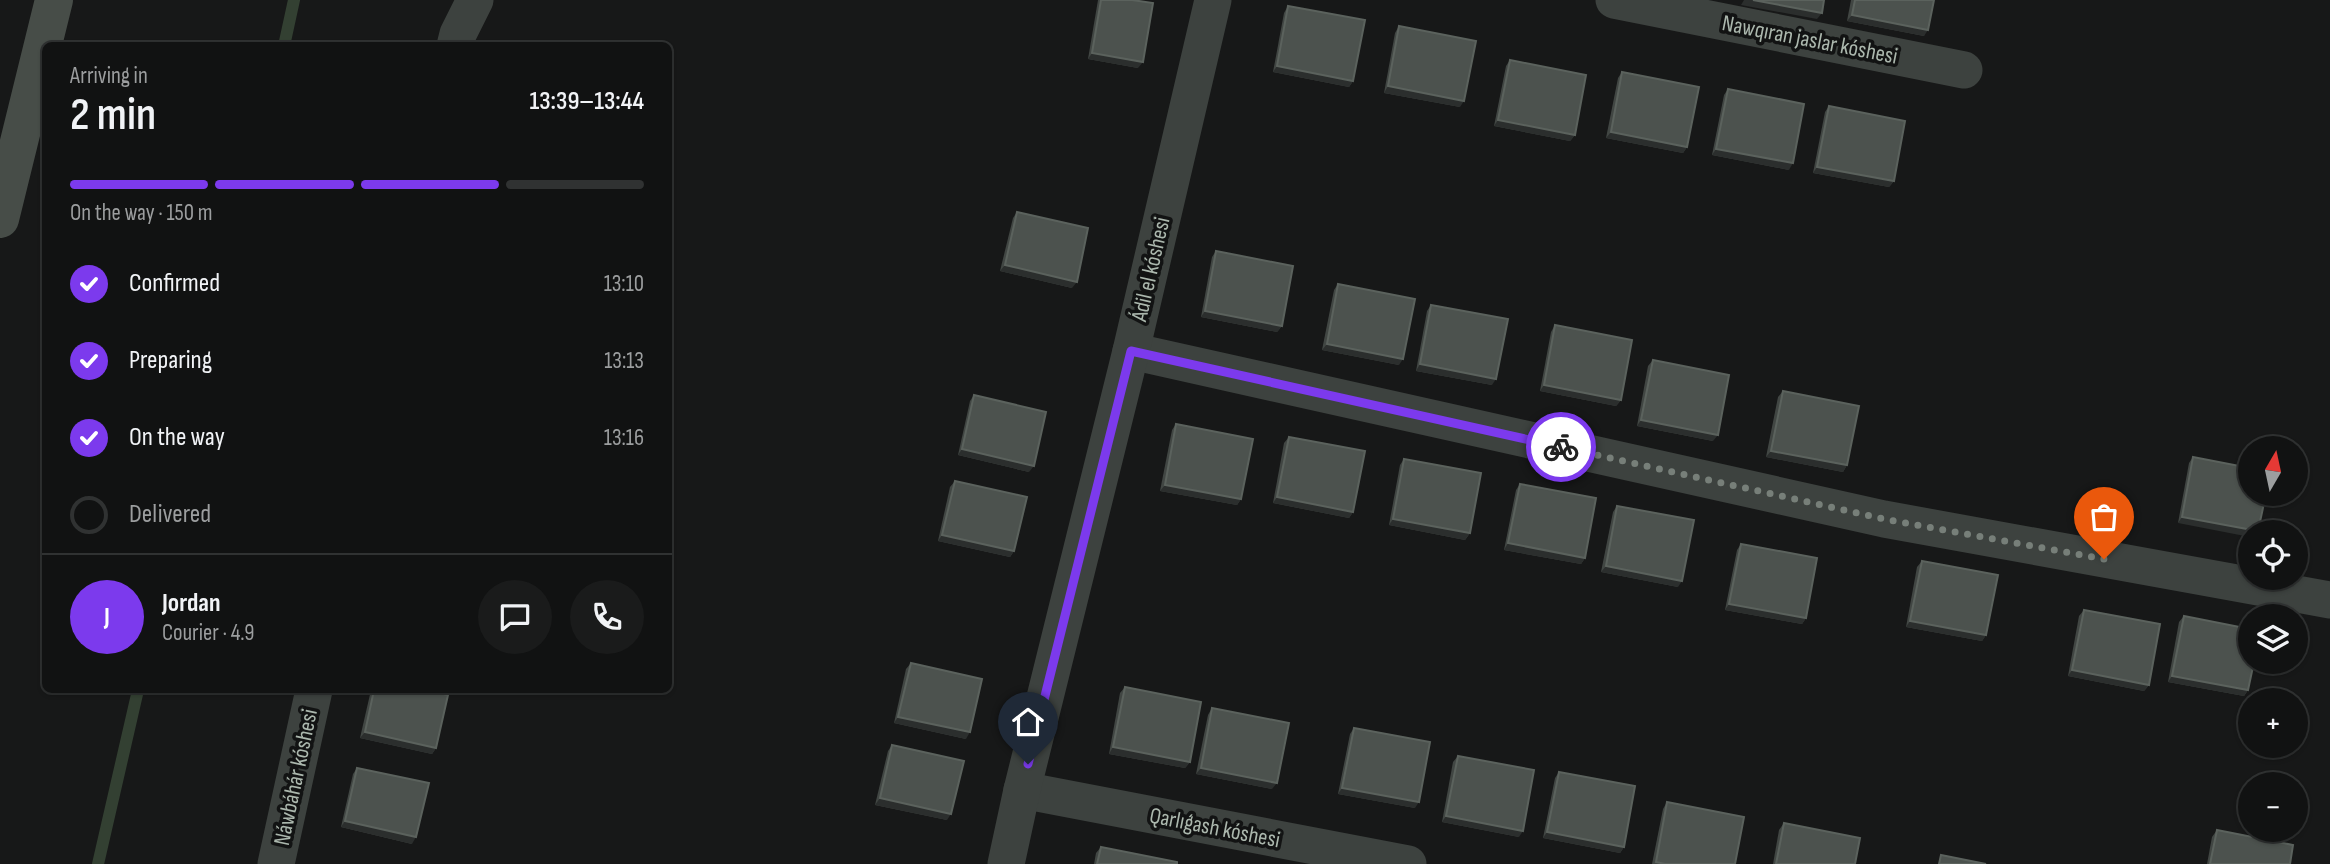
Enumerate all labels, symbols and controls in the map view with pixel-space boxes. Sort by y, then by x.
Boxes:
street label: Nawqıran jaslar kóshesi [1720,9,1900,71]
text: Arriving in [70,62,148,90]
text: 13:39–13:44 [530,86,644,117]
text: 2 min [70,88,156,143]
text: On the way · 150 m [70,199,213,227]
street label: Ádil el kóshesi [1125,214,1177,325]
icon: check [70,265,108,303]
text: Confirmed [129,268,220,299]
text: 13:10 [604,270,644,298]
icon: check [70,342,108,380]
text: Preparing [129,345,212,376]
text: 13:13 [604,347,644,375]
courier [1526,412,1596,482]
icon: check [70,419,108,457]
text: On the way [129,422,225,453]
text: 13:16 [604,424,644,452]
icon: bike [1542,428,1580,466]
north arrow [2238,436,2308,506]
map controls [2238,436,2308,842]
pin [2074,487,2134,559]
icon: bag [2085,498,2123,536]
text: Delivered [129,499,211,530]
button: locate [2238,520,2308,590]
button: chat [478,580,552,654]
button: phone [570,580,644,654]
text: Jordan [162,588,220,619]
text: J [104,602,110,633]
button: layers [2238,604,2308,674]
text: Courier · 4.9 [162,619,254,647]
button: + [2238,688,2308,758]
pin [998,692,1058,764]
icon: home [1009,703,1047,741]
street label: Náwbáhár kóshesi [268,707,324,848]
button: − [2238,772,2308,842]
street label: Qarlıǵash kóshesi [1147,802,1283,854]

